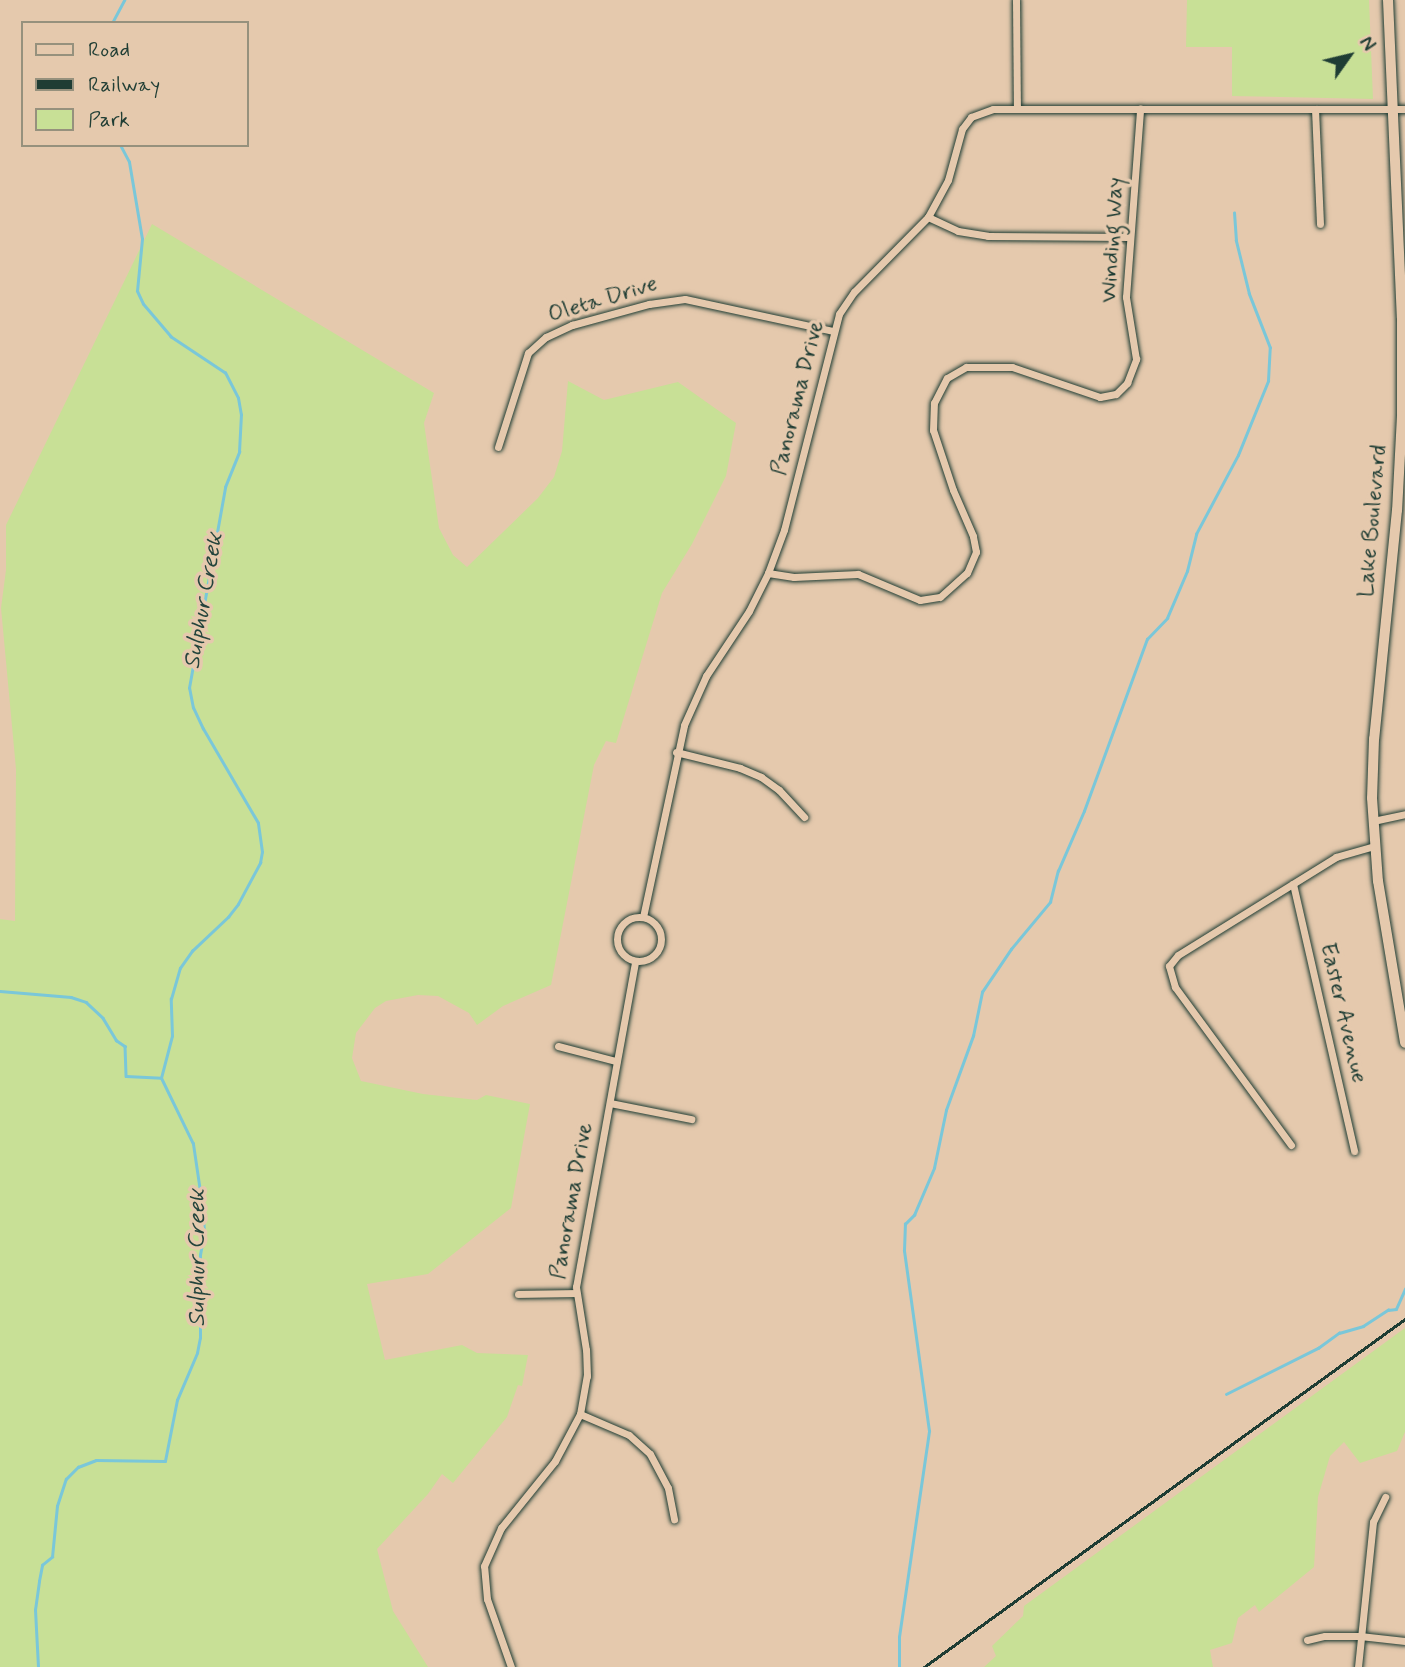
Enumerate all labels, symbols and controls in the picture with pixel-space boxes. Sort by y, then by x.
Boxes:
legend [21,21,248,147]
north arrow [1314,21,1384,91]
text: N [1353,32,1381,56]
text: Road [88,36,130,64]
text: Railway [88,71,160,99]
text: Park [88,106,130,134]
street label: Winding Way [1096,175,1130,305]
street label: Oleta Drive [546,271,660,329]
street label: Panorama Drive [766,318,830,478]
street label: Lake Boulevard [1353,447,1393,595]
water label: Sulphur Creek [178,531,230,671]
street label: Easter Avenue [1314,942,1372,1084]
street label: Panorama Drive [545,1121,599,1281]
water label: Sulphur Creek [184,1190,212,1326]

